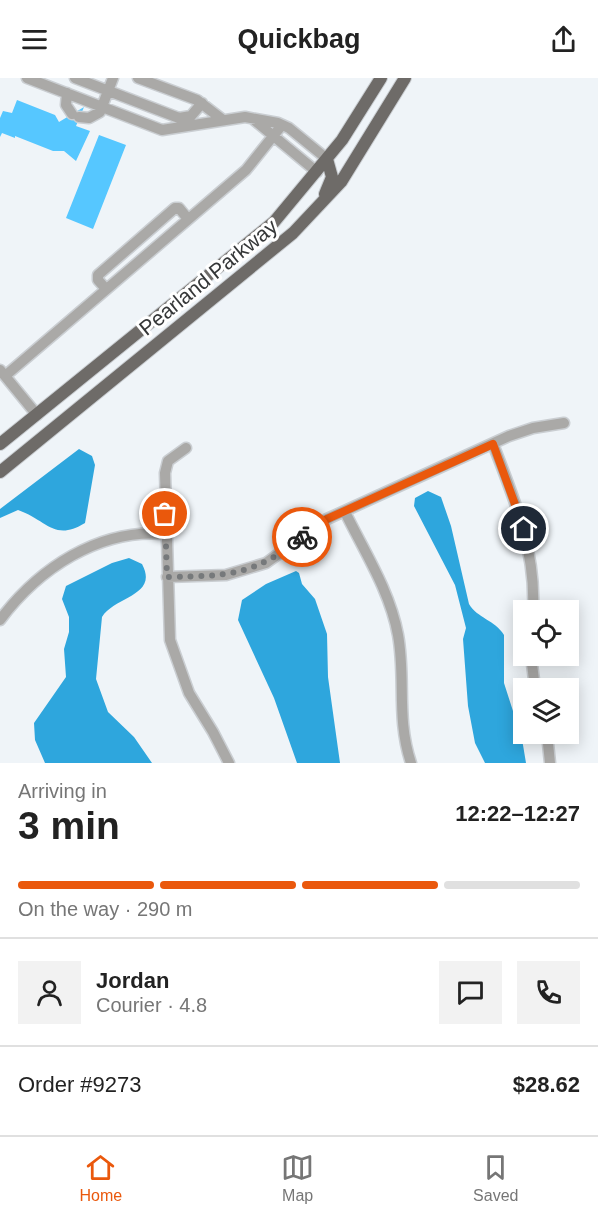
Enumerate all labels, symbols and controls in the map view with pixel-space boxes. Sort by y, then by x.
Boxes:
icon: menu [18,23,51,56]
icon: share [547,23,580,56]
text: Quickbag [237,24,361,54]
street label: Pearland Parkway [135,214,282,340]
pin [139,488,190,539]
icon: bag [148,497,181,530]
pin [498,503,549,554]
courier [272,507,332,567]
icon: home [507,512,540,545]
icon: bike [286,521,319,554]
map controls [513,600,579,744]
button: locate [513,600,579,666]
button: layers [513,678,579,744]
text: Arriving in [18,780,107,802]
text: 12:22–12:27 [455,801,580,826]
text: 3 min [18,804,120,847]
text: On the way · 290 m [18,898,193,920]
button: person [18,961,81,1024]
button: chat [439,961,502,1024]
button: phone [517,961,580,1024]
text: Jordan [96,968,169,993]
text: Courier · 4.8 [96,994,207,1016]
text: Order #9273 [18,1072,142,1097]
text: $28.62 [513,1072,580,1097]
tab: Home [79,1151,122,1205]
tab: Map [281,1151,314,1205]
tab: Saved [473,1151,518,1205]

